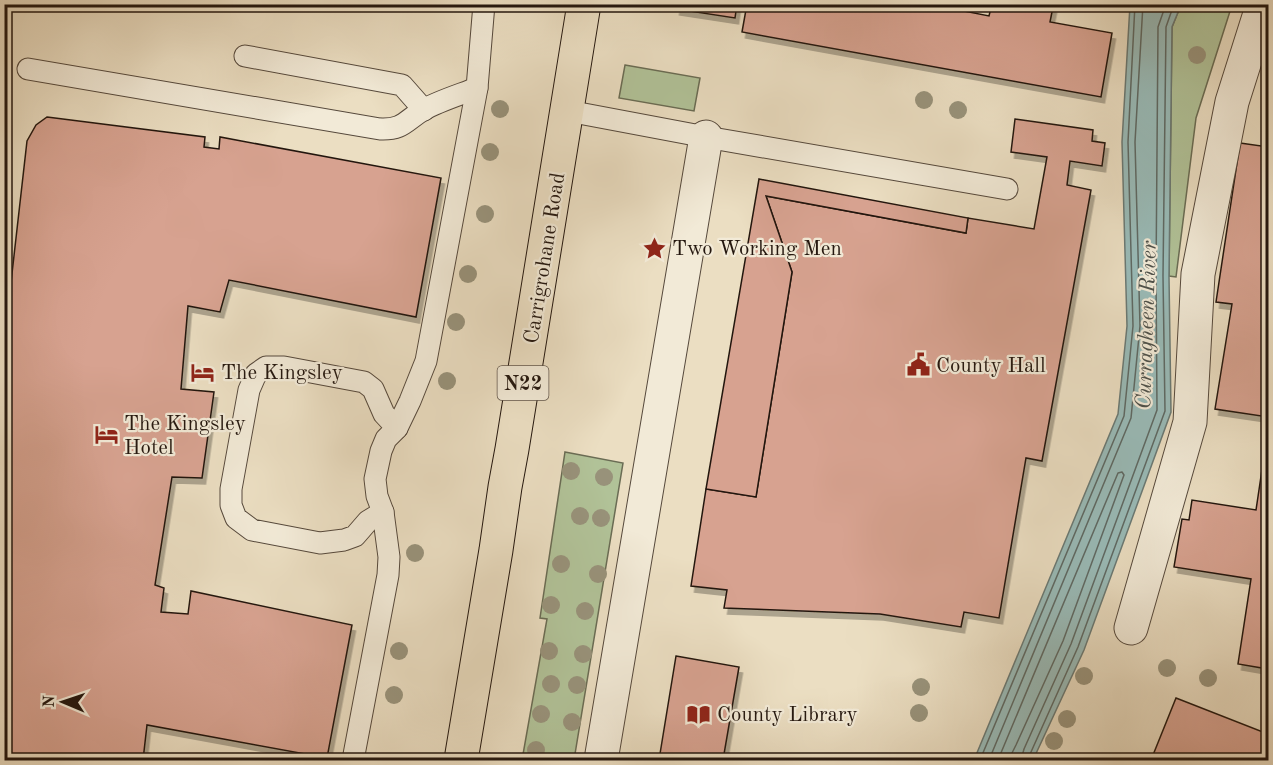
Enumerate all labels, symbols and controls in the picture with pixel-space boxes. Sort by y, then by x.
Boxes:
street label: Carrigrohane Road [522,171,569,345]
place icon: Two Working Men [641,235,667,261]
place label: Two Working Men [672,239,842,260]
water label: Curragheen River [1133,240,1161,410]
public building icon: County Hall [905,352,931,378]
place label: County Hall [936,356,1046,377]
hotel icon: The Kingsley [190,359,216,385]
place label: The Kingsley [221,363,343,384]
road number: N22 [498,366,548,400]
place label: The Kingsley Hotel [124,414,246,459]
hotel icon: The Kingsley Hotel [93,422,119,448]
north arrow [33,672,93,732]
text: N [42,694,58,708]
library icon: County Library [686,701,712,727]
place label: County Library [717,705,858,726]

